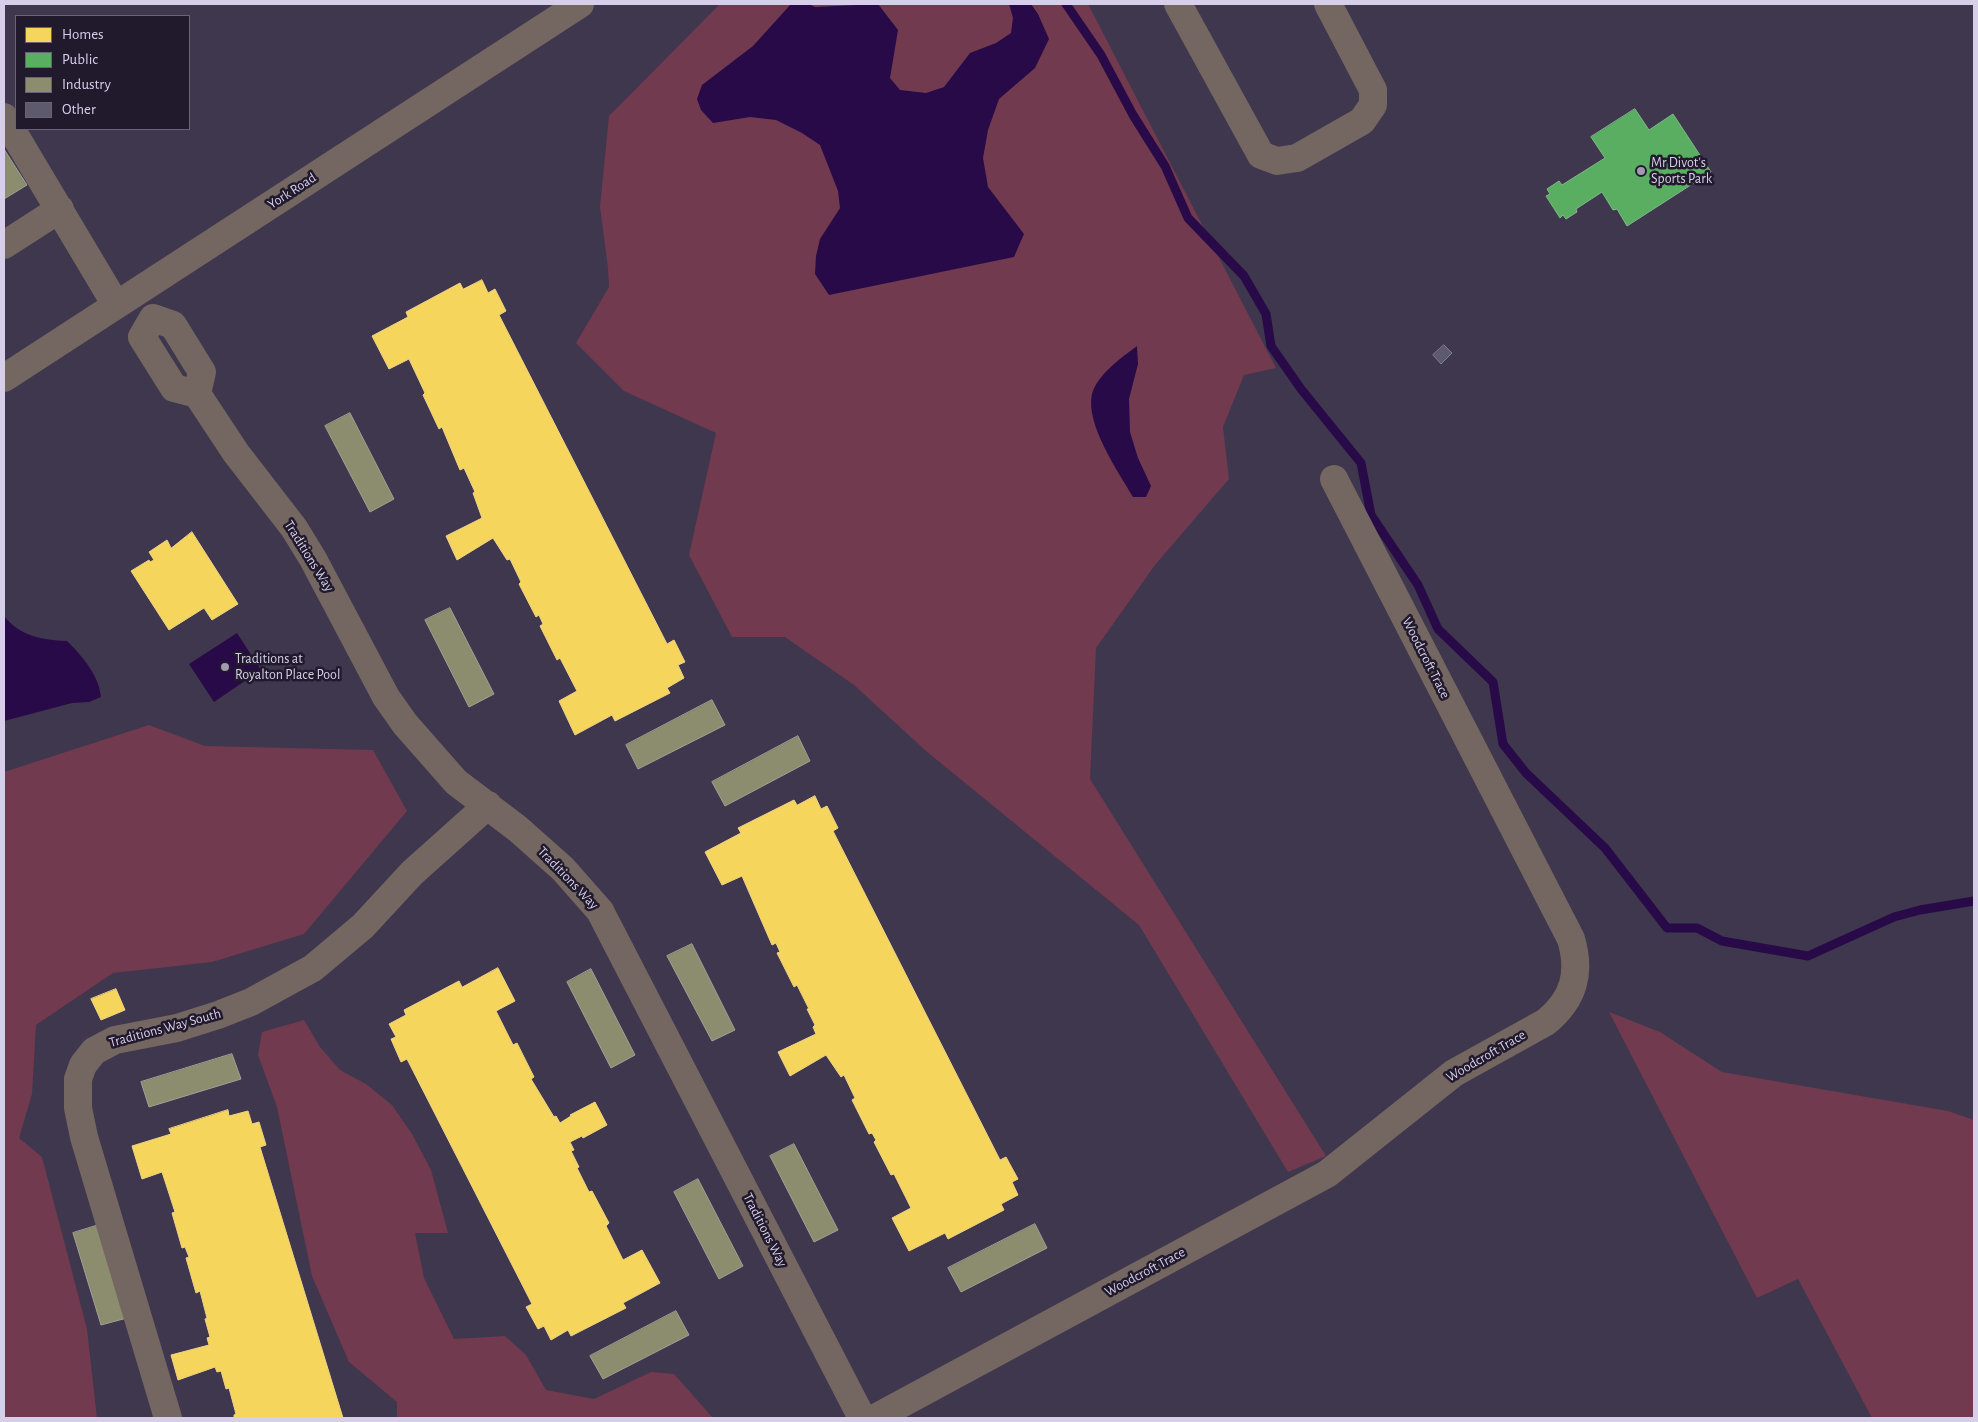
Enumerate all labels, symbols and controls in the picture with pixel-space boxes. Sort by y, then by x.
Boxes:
legend [15,15,190,130]
text: Homes [62,27,104,42]
text: Public [62,52,98,67]
text: Industry [62,77,111,92]
text: Other [62,102,96,117]
place label: Mr Divot's Sports Park [1651,155,1712,188]
marker: Mr Divot's Sports Park [1635,165,1647,177]
street label: York Road [265,169,319,213]
street label: Traditions Way [280,517,338,595]
street label: Woodcroft Trace [1398,615,1454,701]
place label: Traditions at Royalton Place Pool [235,651,340,684]
marker: Traditions at Royalton Place Pool [219,661,231,673]
street label: Traditions Way [534,843,602,913]
street label: Traditions Way South [107,1005,223,1051]
street label: Woodcroft Trace [1443,1026,1529,1086]
street label: Traditions Way [739,1190,791,1270]
street label: Woodcroft Trace [1102,1244,1188,1300]

